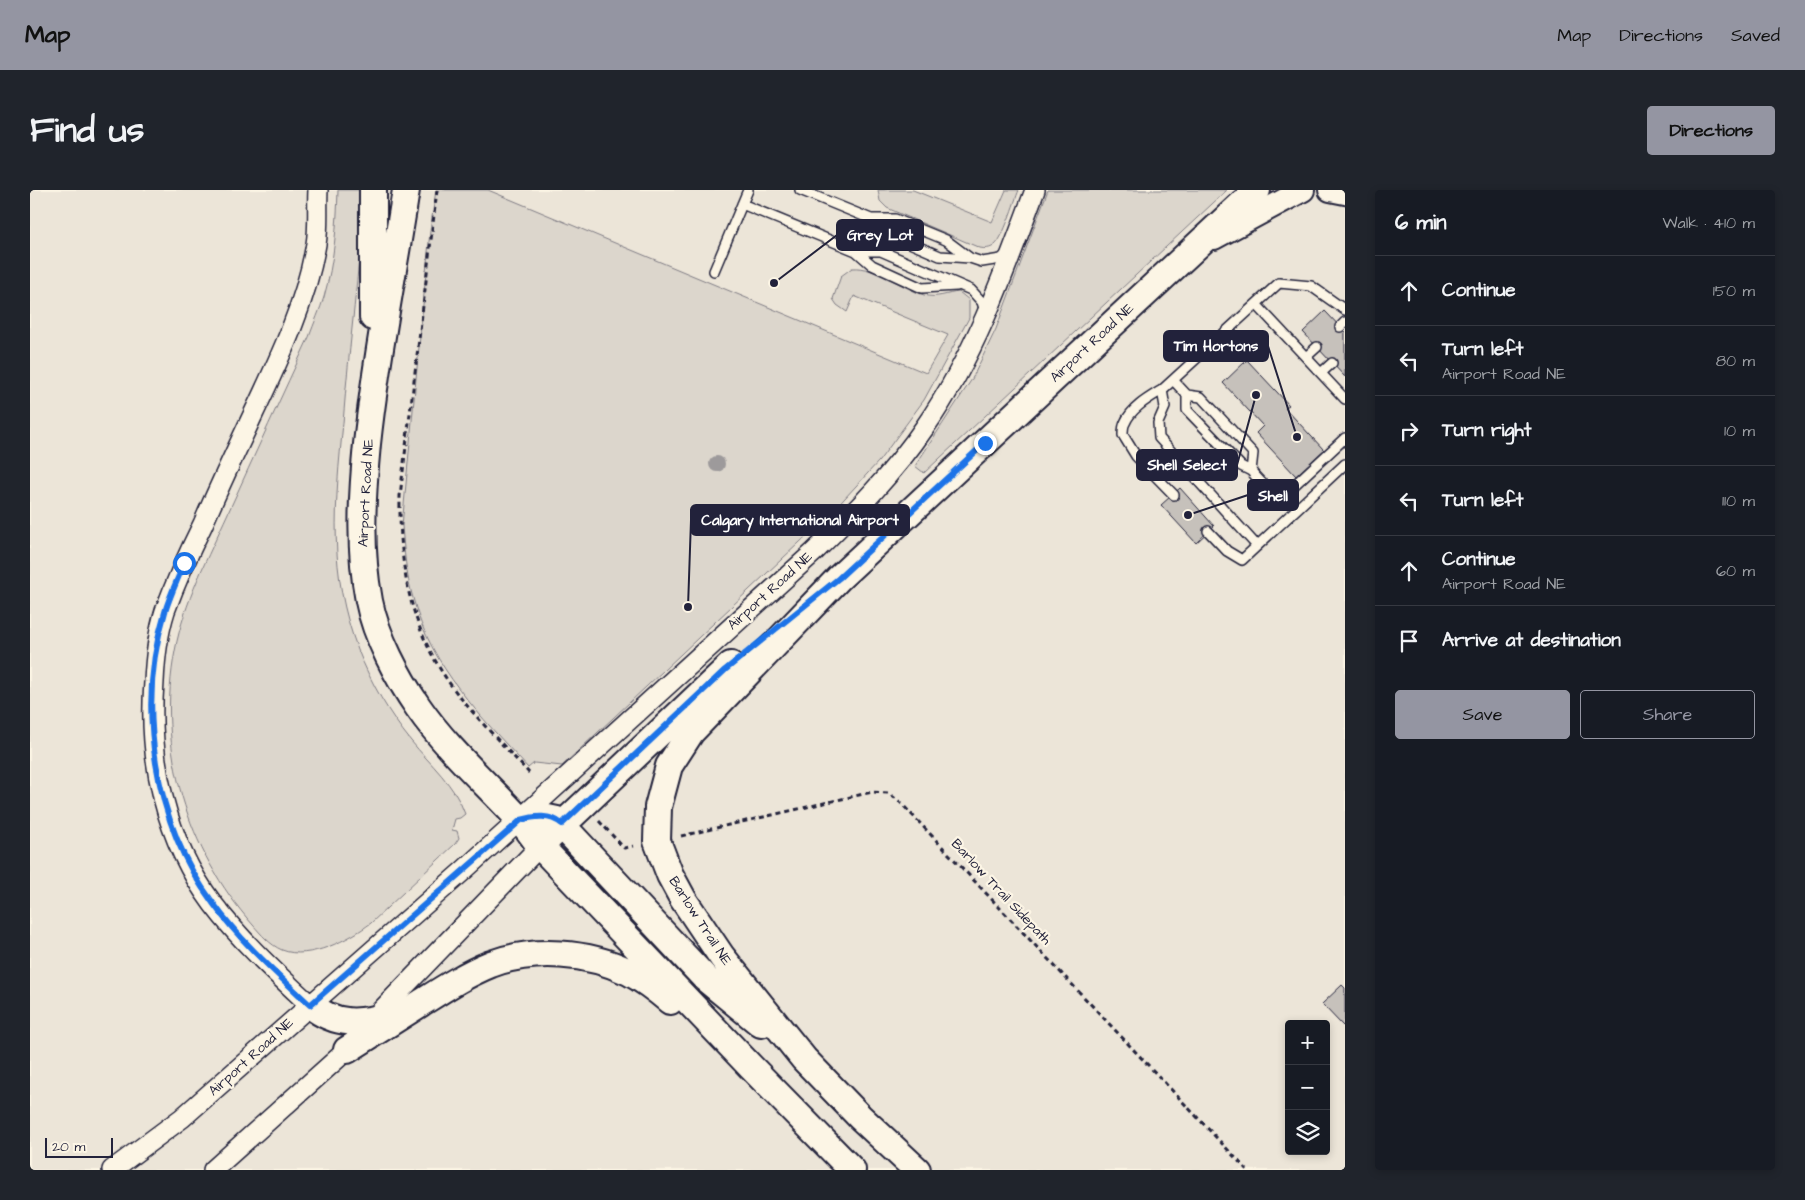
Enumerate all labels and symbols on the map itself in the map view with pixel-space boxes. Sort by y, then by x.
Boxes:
callout: Grey Lot [837,220,923,250]
text: Grey Lot [847,225,914,247]
street label: Airport Road NE [1046,298,1139,387]
callout: Tim Hortons [1164,331,1268,361]
text: Tim Hortons [1173,336,1259,357]
route end [974,432,997,455]
street label: Airport Road NE [353,438,379,548]
callout: Shell Select [1137,450,1237,480]
text: Shell Select [1146,455,1228,476]
callout: Shell [1248,480,1298,510]
text: Shell [1257,486,1289,507]
callout: Calgary International Airport [691,505,909,535]
text: Calgary International Airport [701,510,900,533]
street label: Airport Road NE [723,547,817,635]
route start [173,552,196,575]
street label: Barlow Trail Sidepath [946,834,1056,950]
street label: Barlow Trail NE [664,873,737,970]
street label: Airport Road NE [204,1013,298,1101]
scale bar [45,1135,112,1158]

